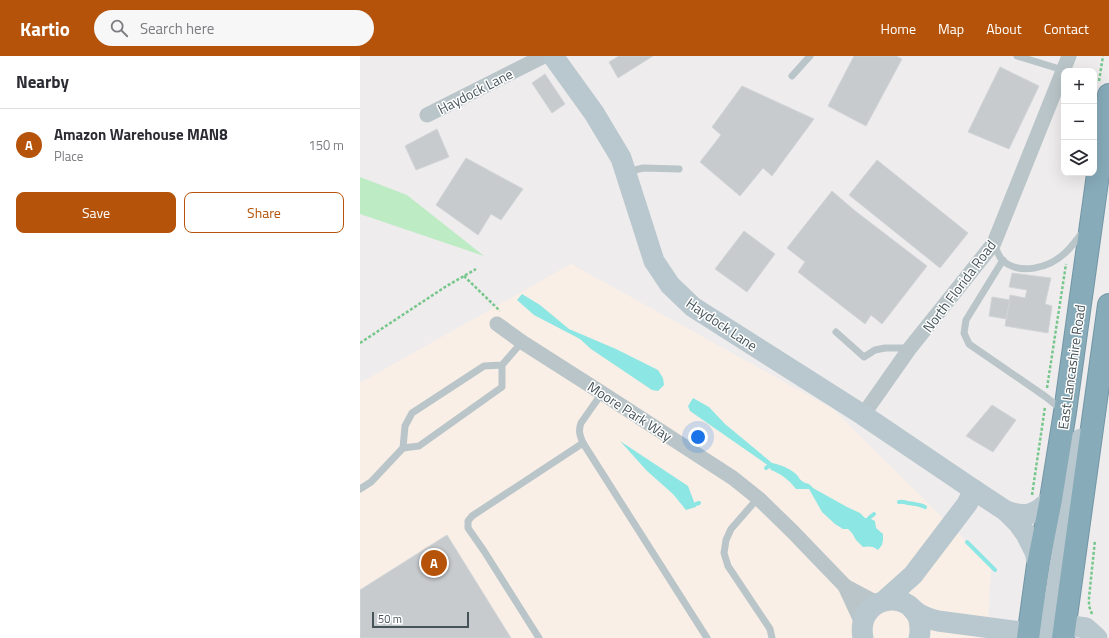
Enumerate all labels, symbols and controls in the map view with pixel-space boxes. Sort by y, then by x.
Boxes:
search box [94,10,374,46]
text: Kartio [20,14,70,43]
icon: search [108,17,130,39]
text: Search here [140,17,214,40]
text: Home [881,18,916,39]
text: Map [938,18,964,39]
text: About [986,18,1022,39]
text: Contact [1044,18,1089,39]
street label: Haydock Lane [434,63,516,119]
map controls [1061,68,1097,176]
button: + [1061,68,1097,104]
text: Nearby [16,69,69,95]
button: − [1061,104,1097,140]
text: Amazon Warehouse MAN8 [54,123,228,146]
text: A [25,135,33,155]
text: 150 m [308,135,344,155]
button: layers [1061,140,1097,176]
text: Place [54,146,83,166]
button: Save [16,192,176,233]
button: Share [184,192,344,233]
street label: North Florida Road [917,235,1001,337]
street label: Haydock Lane [682,292,762,356]
street label: East Lancashire Road [1052,303,1090,431]
street label: Moore Park Way [584,376,677,446]
your location [688,427,708,447]
pin: A [421,548,447,578]
scale bar [372,610,469,629]
text: 50 m [378,611,402,627]

